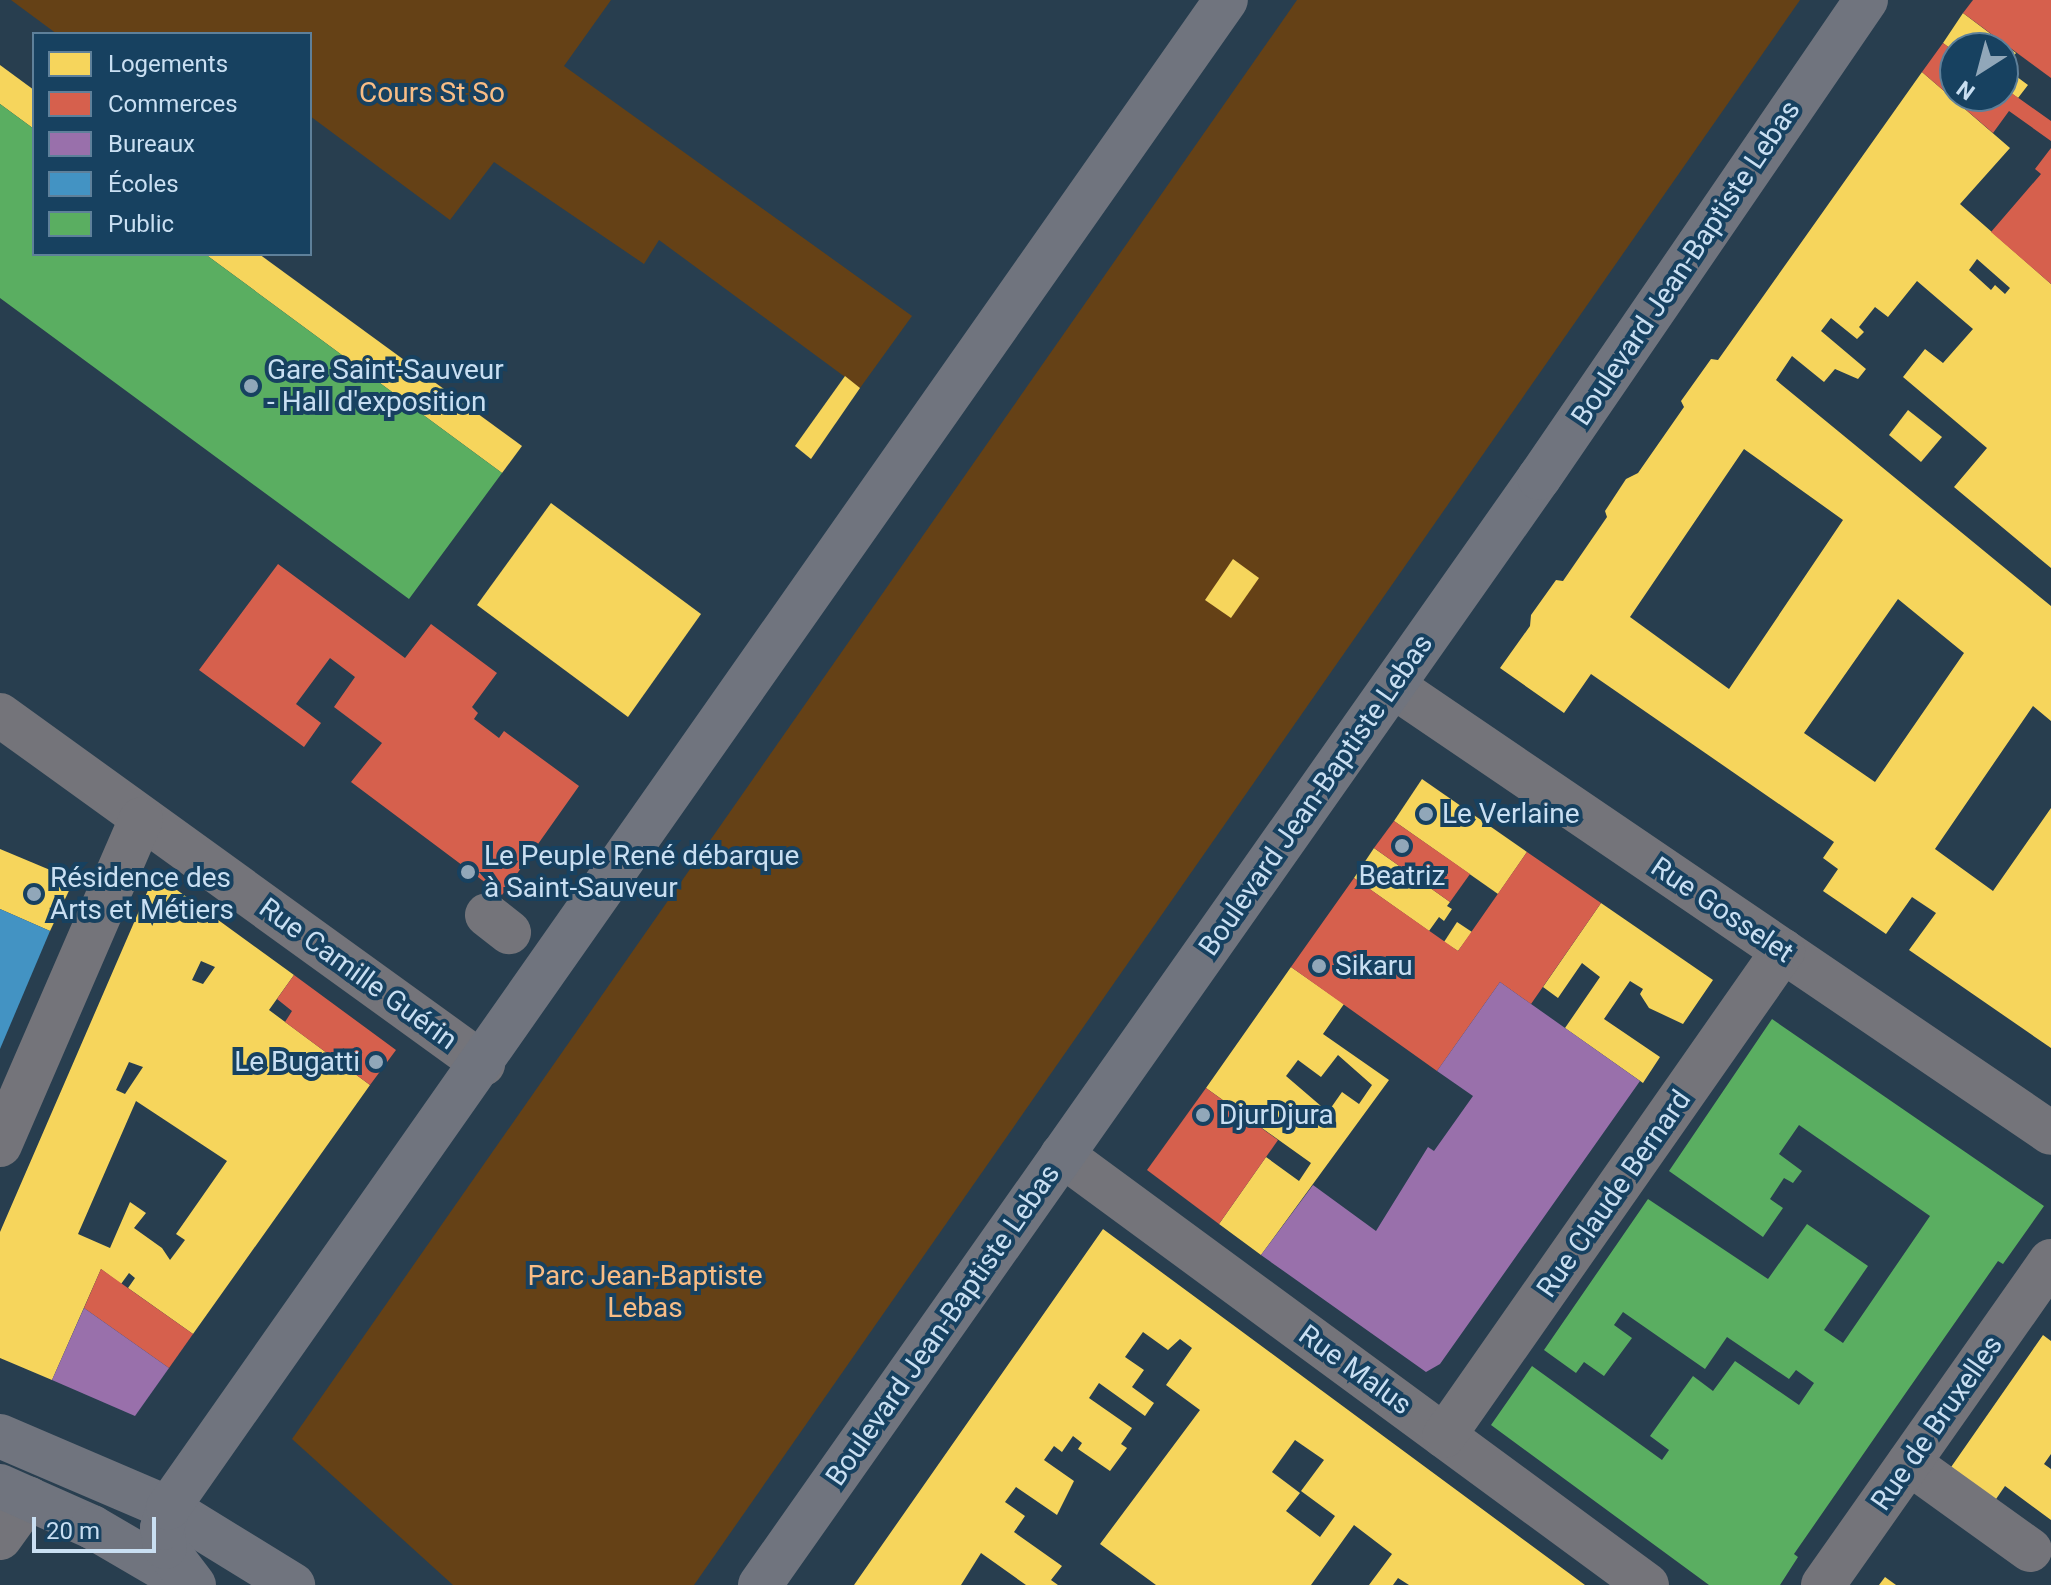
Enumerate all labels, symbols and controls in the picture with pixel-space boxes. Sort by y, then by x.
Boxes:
legend [32,32,312,256]
north arrow [1939,32,2019,112]
text: Logements [108,50,228,78]
park label: Cours St So [359,76,505,110]
text: N [1952,76,1979,105]
text: Commerces [108,90,238,118]
street label: Boulevard Jean-Baptiste Lebas [1565,94,1807,432]
text: Bureaux [108,130,195,158]
text: Écoles [108,170,179,198]
text: Public [108,210,174,238]
place label: Gare Saint-Sauveur - Hall d'exposition [267,353,504,419]
marker: Gare Saint-Sauveur - Hall d'exposition [242,377,260,395]
street label: Boulevard Jean-Baptiste Lebas [1192,628,1440,962]
place label: Le Verlaine [1442,797,1580,831]
marker: Le Verlaine [1417,805,1435,823]
marker: Beatriz [1393,837,1411,855]
place label: Le Peuple René débarque à Saint-Sauveur [484,839,799,905]
street label: Rue Gosselet [1645,850,1799,970]
place label: Beatriz [1359,859,1445,893]
place label: Résidence des Arts et Métiers [50,861,234,927]
marker: Le Peuple René débarque à Saint-Sauveur [459,863,477,881]
marker: Résidence des Arts et Métiers [25,885,43,903]
street label: Rue Camille Guérin [253,891,463,1057]
place label: Sikaru [1335,949,1413,983]
marker: Sikaru [1310,957,1328,975]
place label: Le Bugatti [234,1045,360,1079]
marker: Le Bugatti [367,1053,385,1071]
street label: Rue Claude Bernard [1530,1084,1698,1304]
place label: DjurDjura [1219,1098,1334,1132]
marker: DjurDjura [1194,1106,1212,1124]
street label: Boulevard Jean-Baptiste Lebas [819,1158,1067,1492]
park label: Parc Jean-Baptiste Lebas [527,1259,763,1325]
street label: Rue Malus [1292,1318,1418,1422]
street label: Rue de Bruxelles [1864,1329,2010,1517]
scale bar [36,1501,160,1551]
text: 20 m [46,1517,100,1545]

